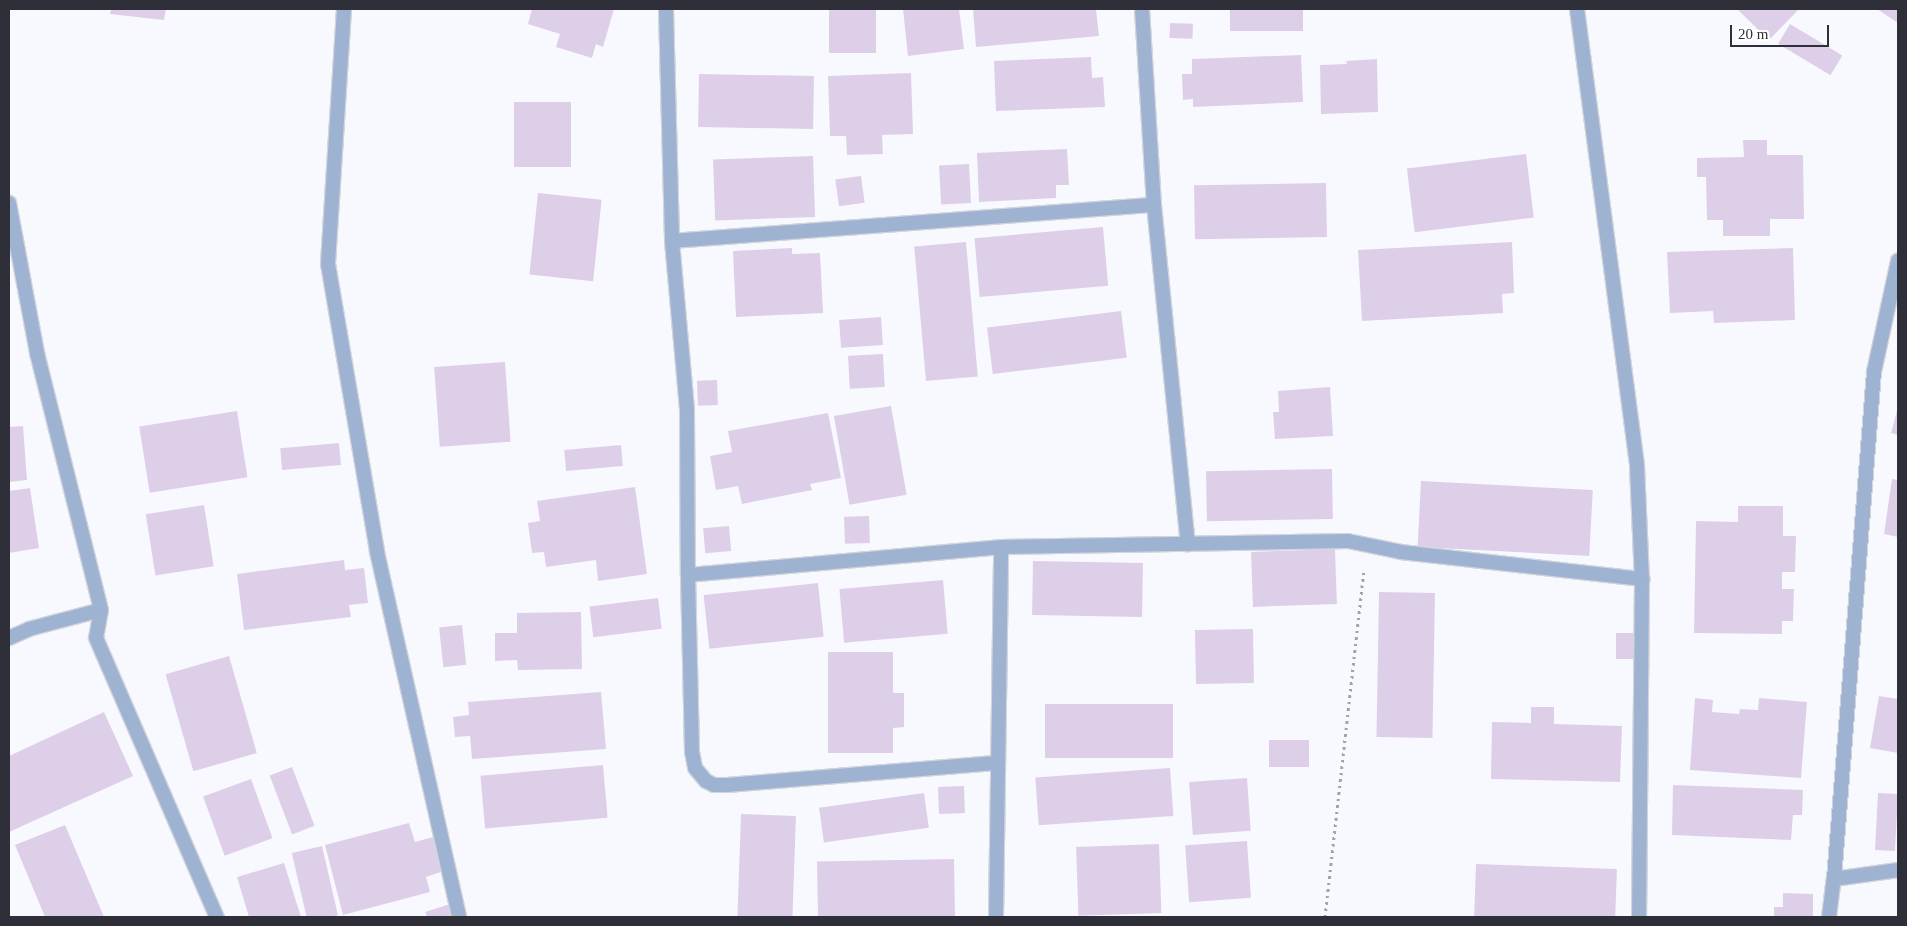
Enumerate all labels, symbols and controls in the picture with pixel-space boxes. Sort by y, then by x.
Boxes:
scale bar [1732,15,1831,47]
text: 20 m [1738,26,1768,42]

